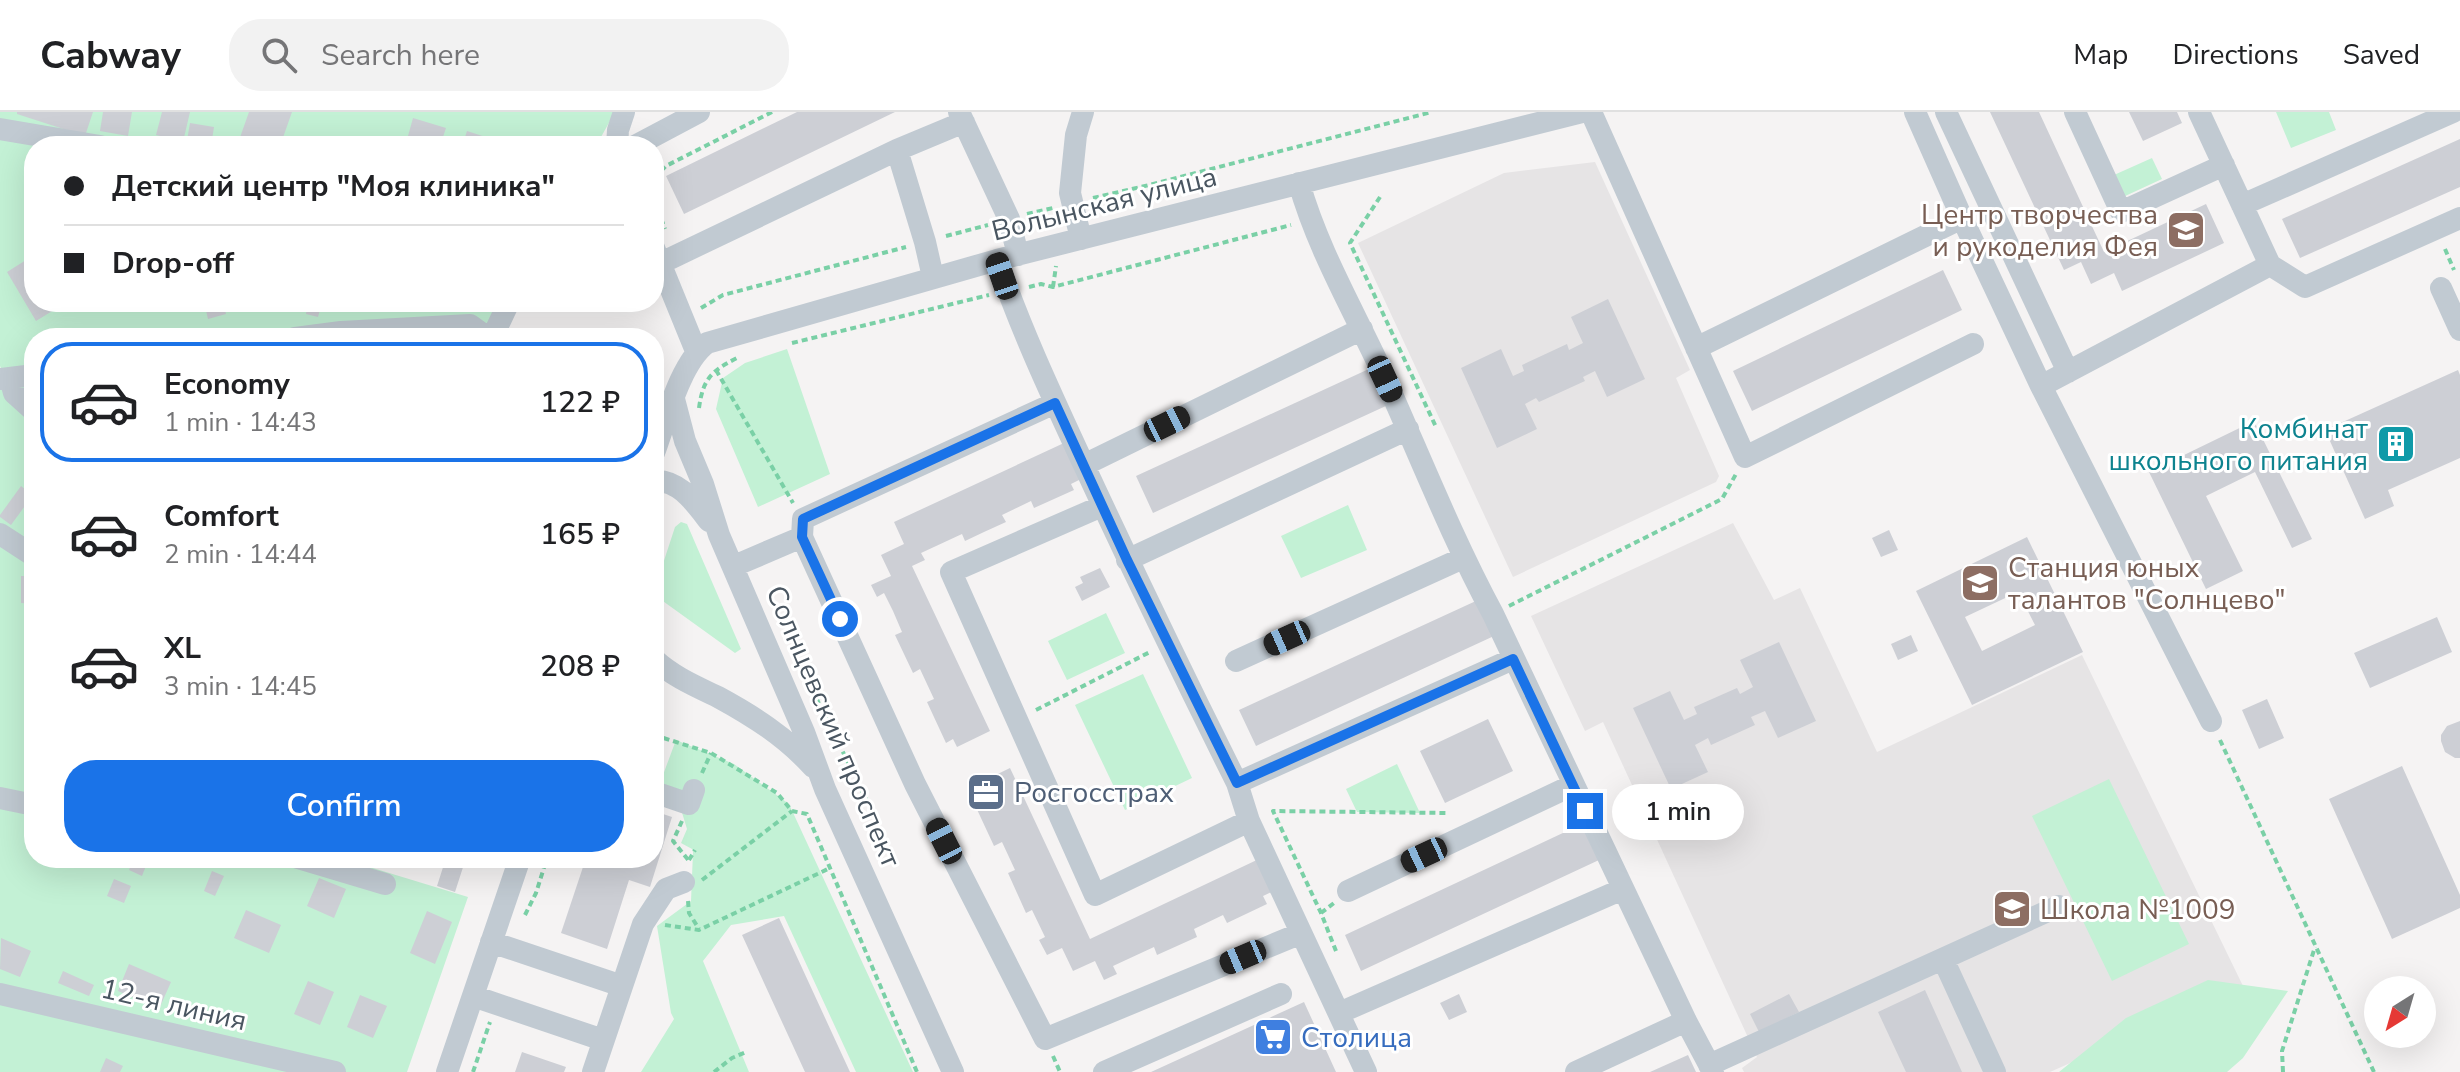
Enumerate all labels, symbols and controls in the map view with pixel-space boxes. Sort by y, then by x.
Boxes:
search box [229,19,789,91]
text: Cabway [40,30,181,81]
icon: search [257,33,301,77]
text: Search here [321,35,480,76]
text: Map [2073,36,2128,74]
text: Directions [2172,36,2299,74]
text: Saved [2343,36,2420,74]
street label: Волынская улица [988,158,1221,250]
text: Детский центр "Моя клиника" [112,166,555,207]
place label: Центр творчества и рукоделия Фея [1921,196,2158,266]
school or university icon: Центр творчества и рукоделия Фея [2165,209,2207,251]
text: Drop-off [112,243,234,284]
car [983,249,1021,303]
car [1364,352,1406,406]
text: Economy [164,364,290,405]
icon: car [68,366,140,438]
text: 122 ₽ [540,382,620,423]
car [1140,403,1194,445]
text: 1 min · 14:43 [164,405,317,440]
place label: Комбинат школьного питания [2109,410,2369,480]
building icon: Комбинат школьного питания [2375,423,2417,465]
text: Comfort [164,496,279,537]
icon: car [68,498,140,570]
text: 165 ₽ [540,514,620,555]
text: 2 min · 14:44 [164,537,317,572]
place label: Станция юных талантов "Солнцево" [2008,549,2286,619]
school or university icon: Станция юных талантов "Солнцево" [1959,562,2001,604]
street label: Солнцевский проспект [756,580,910,874]
route start [822,601,858,637]
car [1260,617,1314,659]
text: XL [164,628,201,669]
icon: car [68,630,140,702]
text: 208 ₽ [540,646,620,687]
text: 3 min · 14:45 [164,669,317,704]
button: Confirm [64,760,624,852]
office icon: Росгосстрах [965,771,1007,813]
place label: Росгосстрах [1014,774,1174,812]
callout: 1 min [1613,783,1745,839]
route end [1567,793,1603,829]
text: 1 min [1645,794,1711,829]
car [922,814,966,868]
car [1397,834,1451,876]
school or university icon: Школа №1009 [1991,888,2033,930]
place label: Школа №1009 [2040,891,2236,929]
car [1216,937,1270,977]
street label: 12-я линия [97,970,250,1040]
north arrow [2364,976,2436,1048]
map controls [2364,976,2436,1048]
supermarket icon: Столица [1252,1016,1294,1058]
place label: Столица [1301,1019,1412,1057]

